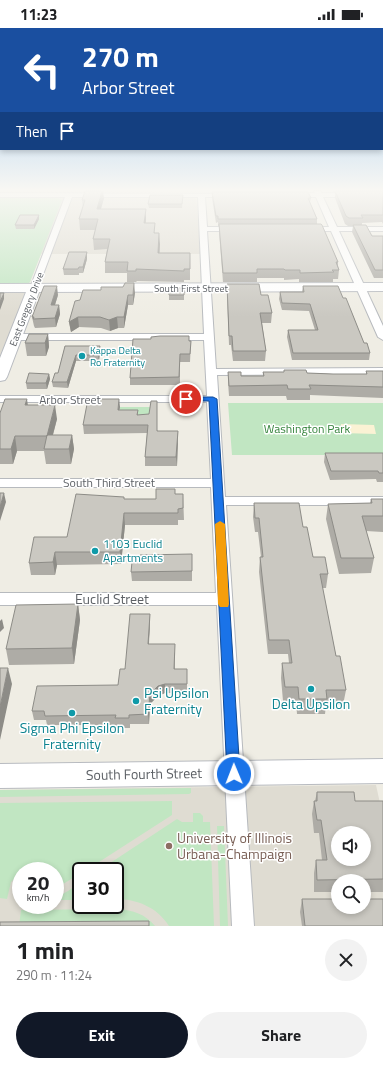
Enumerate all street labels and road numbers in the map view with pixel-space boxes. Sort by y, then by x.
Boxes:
street label: East Gregory Drive [5,270,47,348]
street label: South First Street [154,281,229,296]
street label: Arbor Street [39,390,102,409]
street label: South Third Street [63,473,156,492]
street label: Euclid Street [75,588,149,609]
street label: South Fourth Street [86,762,202,785]

